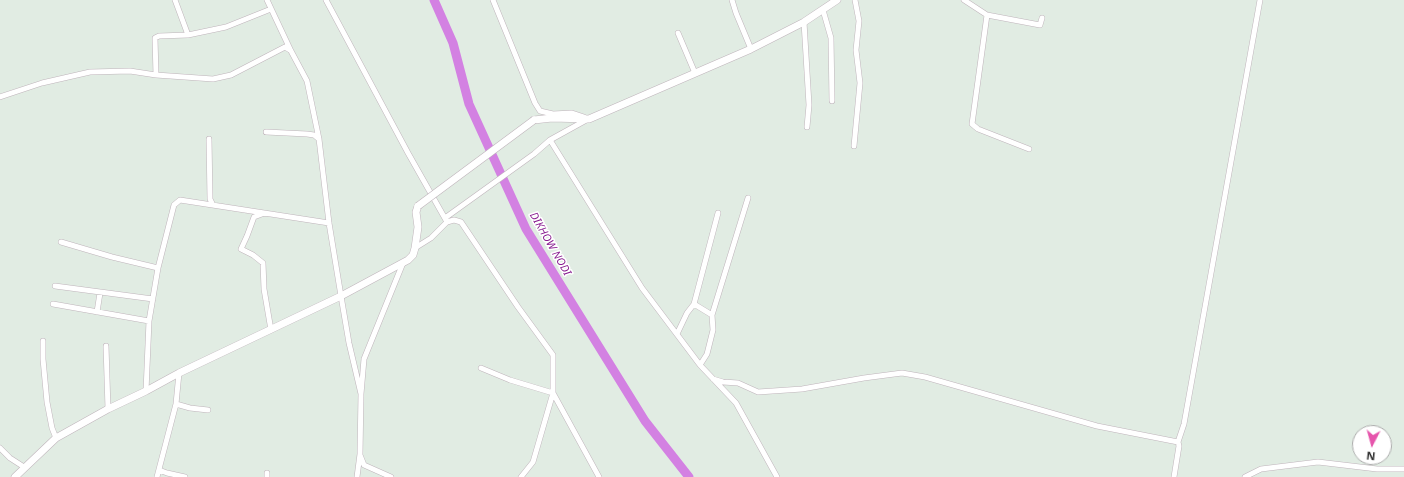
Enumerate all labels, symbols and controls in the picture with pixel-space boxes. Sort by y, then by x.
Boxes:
water label: DIKHOW NODI [526,210,574,278]
north arrow [1352,425,1392,465]
text: N [1366,449,1376,464]

